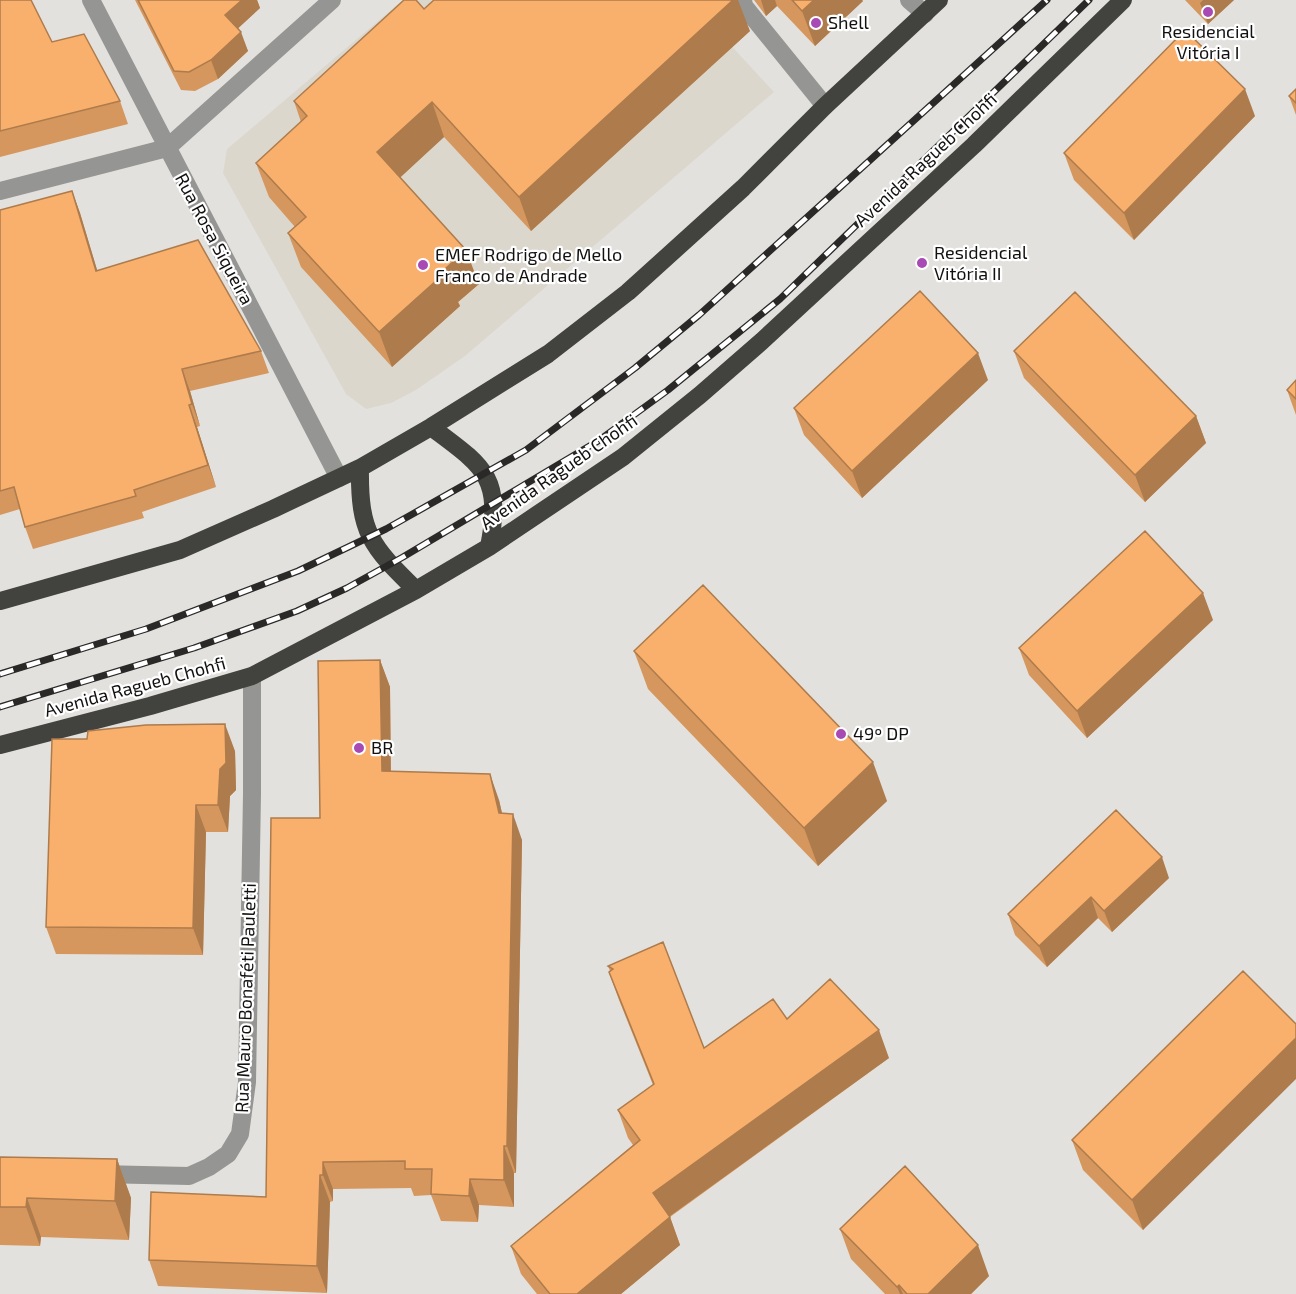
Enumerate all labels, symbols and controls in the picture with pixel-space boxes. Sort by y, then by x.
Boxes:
marker: Residencial Vitória I [1201,5,1215,19]
place label: Shell [828,11,870,33]
marker: Shell [809,16,823,30]
place label: Residencial Vitória I [1161,20,1255,63]
street label: Avenida Ragueb Chohfi [850,88,1001,231]
street label: Rua Rosa Siqueira [171,169,259,308]
place label: Residencial Vitória II [934,241,1028,284]
place label: EMEF Rodrigo de Mello Franco de Andrade [435,243,622,286]
marker: Residencial Vitória II [915,256,929,270]
marker: EMEF Rodrigo de Mello Franco de Andrade [416,258,430,272]
street label: Avenida Ragueb Chohfi [476,409,641,534]
street label: Avenida Ragueb Chohfi [42,651,228,721]
place label: 49º DP [853,722,909,744]
marker: 49º DP [834,727,848,741]
place label: BR [371,736,393,758]
marker: BR [352,741,366,755]
street label: Rua Mauro Bonaféti Pauletti [230,883,260,1113]

